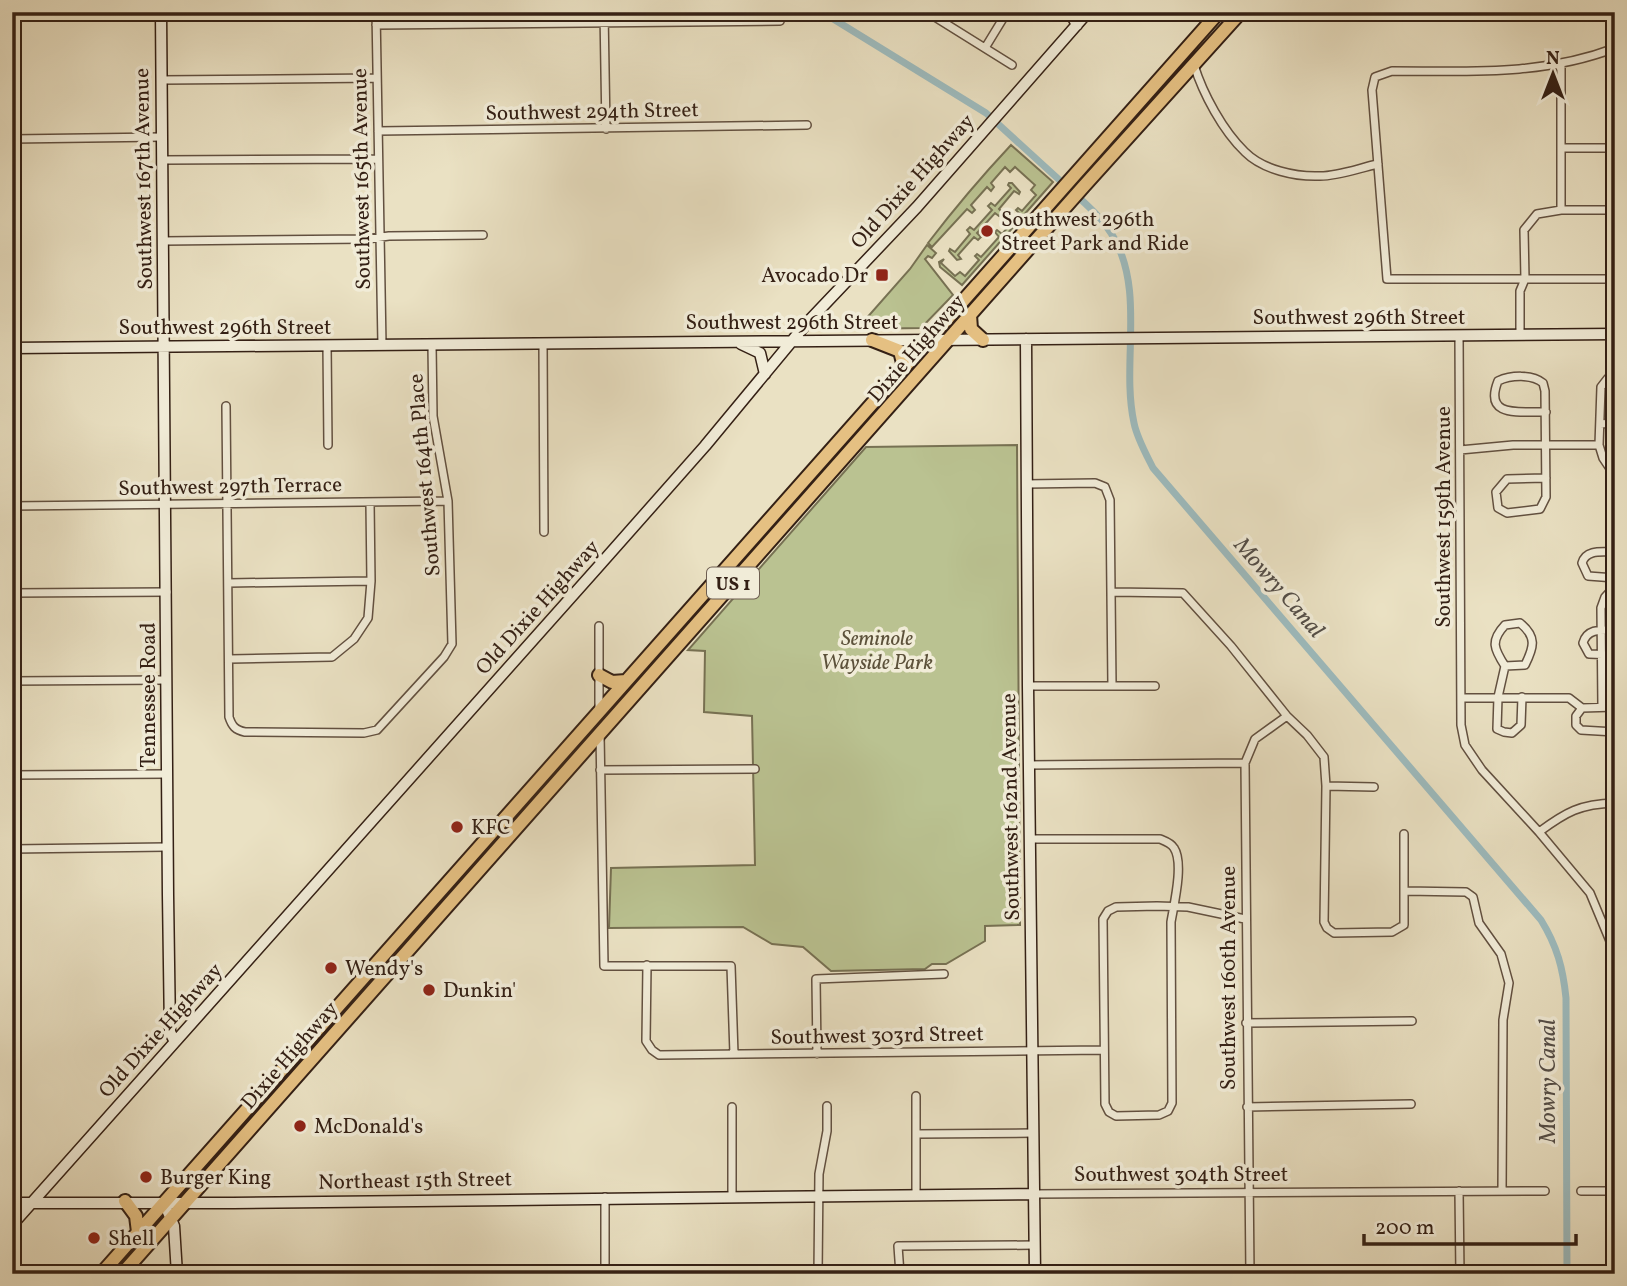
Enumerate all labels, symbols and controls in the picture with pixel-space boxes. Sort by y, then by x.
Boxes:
north arrow [1518,38,1588,108]
text: N [1546,46,1560,72]
street label: Southwest 167th Avenue [128,68,161,290]
street label: Southwest 165th Avenue [346,68,379,290]
street label: Southwest 294th Street [485,96,699,129]
street label: Old Dixie Highway [845,108,982,256]
place label: Southwest 296th Street Park and Ride [1001,206,1189,259]
marker: Southwest 296th Street Park and Ride [979,223,995,239]
place label: Avocado Dr [761,262,868,291]
marker: Avocado Dr [874,267,890,283]
street label: Dixie Highway [862,288,973,409]
street label: Southwest 296th Street [1253,304,1465,333]
street label: Southwest 296th Street [686,309,898,338]
street label: Southwest 296th Street [119,314,331,343]
street label: Southwest 164th Place [402,372,449,577]
street label: Southwest 159th Avenue [1430,406,1459,628]
street label: Southwest 297th Terrace [118,471,342,504]
water label: Mowry Canal [1225,530,1331,646]
street label: Old Dixie Highway [470,534,607,682]
road number: US 1 [707,568,759,598]
street label: Tennessee Road [135,622,164,768]
park label: Seminole Wayside Park [821,625,933,678]
street label: Southwest 162nd Avenue [995,693,1028,921]
place label: KFC [471,814,511,843]
marker: KFC [449,819,465,835]
street label: Southwest 160th Avenue [1215,866,1244,1090]
place label: Wendy's [345,955,423,984]
street label: Old Dixie Highway [93,957,230,1105]
marker: Wendy's [323,960,339,976]
place label: Dunkin' [443,977,516,1006]
marker: Dunkin' [421,982,437,998]
street label: Dixie Highway [235,995,346,1116]
water label: Mowry Canal [1533,1019,1565,1144]
street label: Southwest 303rd Street [770,1020,984,1053]
place label: McDonald's [314,1113,423,1142]
marker: McDonald's [292,1118,308,1134]
street label: Southwest 304th Street [1074,1161,1288,1190]
place label: Burger King [160,1164,271,1193]
street label: Northeast 15th Street [318,1165,512,1198]
marker: Burger King [138,1169,154,1185]
scale bar [1364,1202,1576,1246]
text: 200 m [1375,1214,1435,1243]
place label: Shell [108,1225,155,1254]
marker: Shell [86,1230,102,1246]

